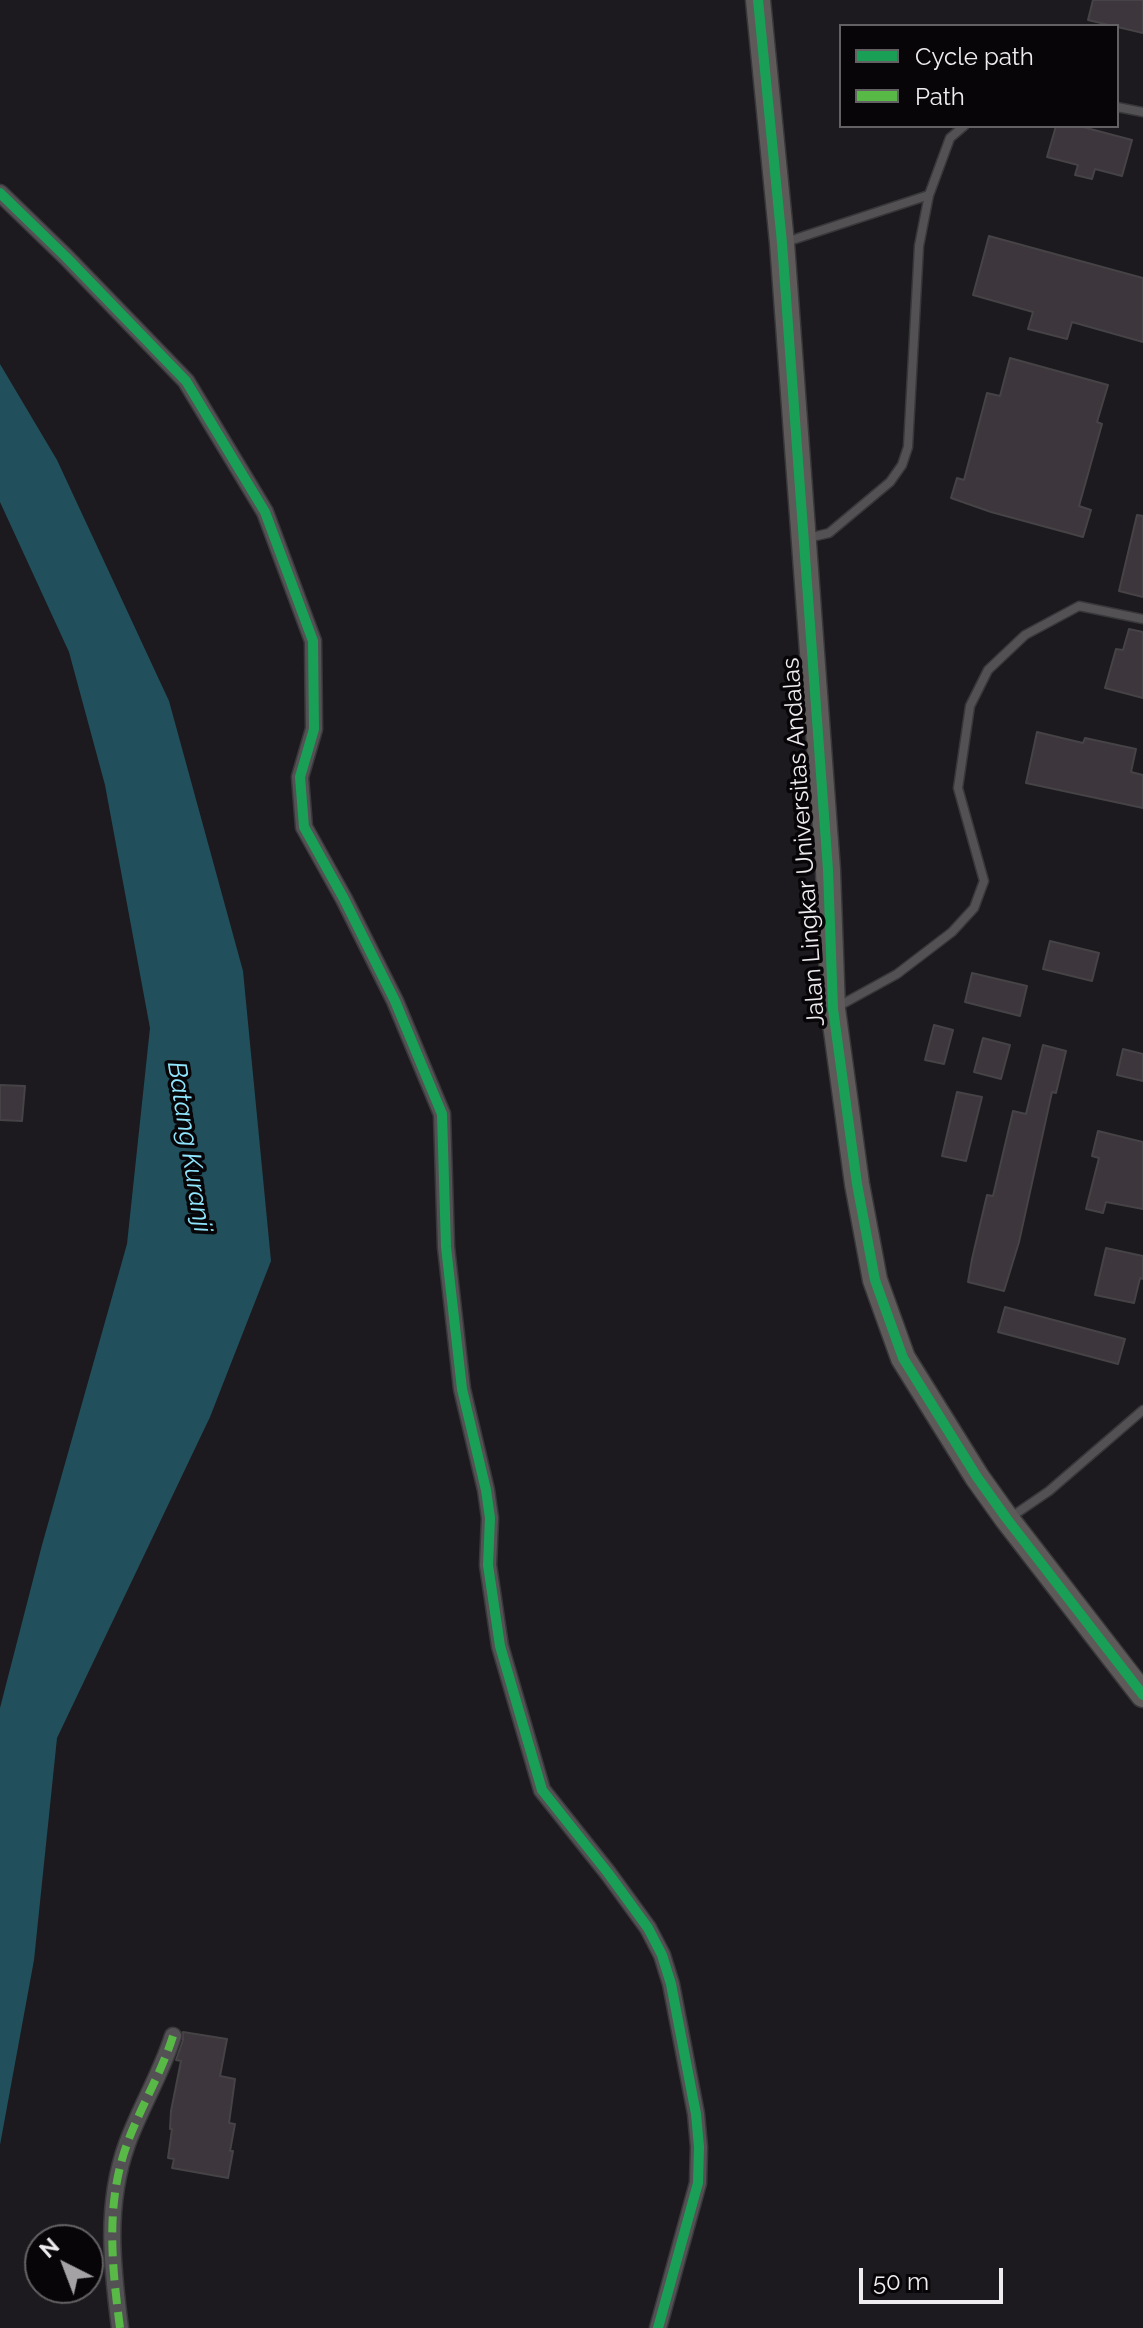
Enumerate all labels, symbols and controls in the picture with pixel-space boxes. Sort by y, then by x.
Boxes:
legend [839,24,1119,128]
text: Cycle path [915,42,1034,71]
text: Path [915,82,965,111]
street label: Jalan Lingkar Universitas Andalas [777,657,831,1027]
water label: Batang Kuranji [160,1059,218,1235]
north arrow [24,2224,104,2304]
text: N [34,2232,64,2263]
scale bar [863,2252,1007,2302]
text: 50 m [873,2267,929,2296]

